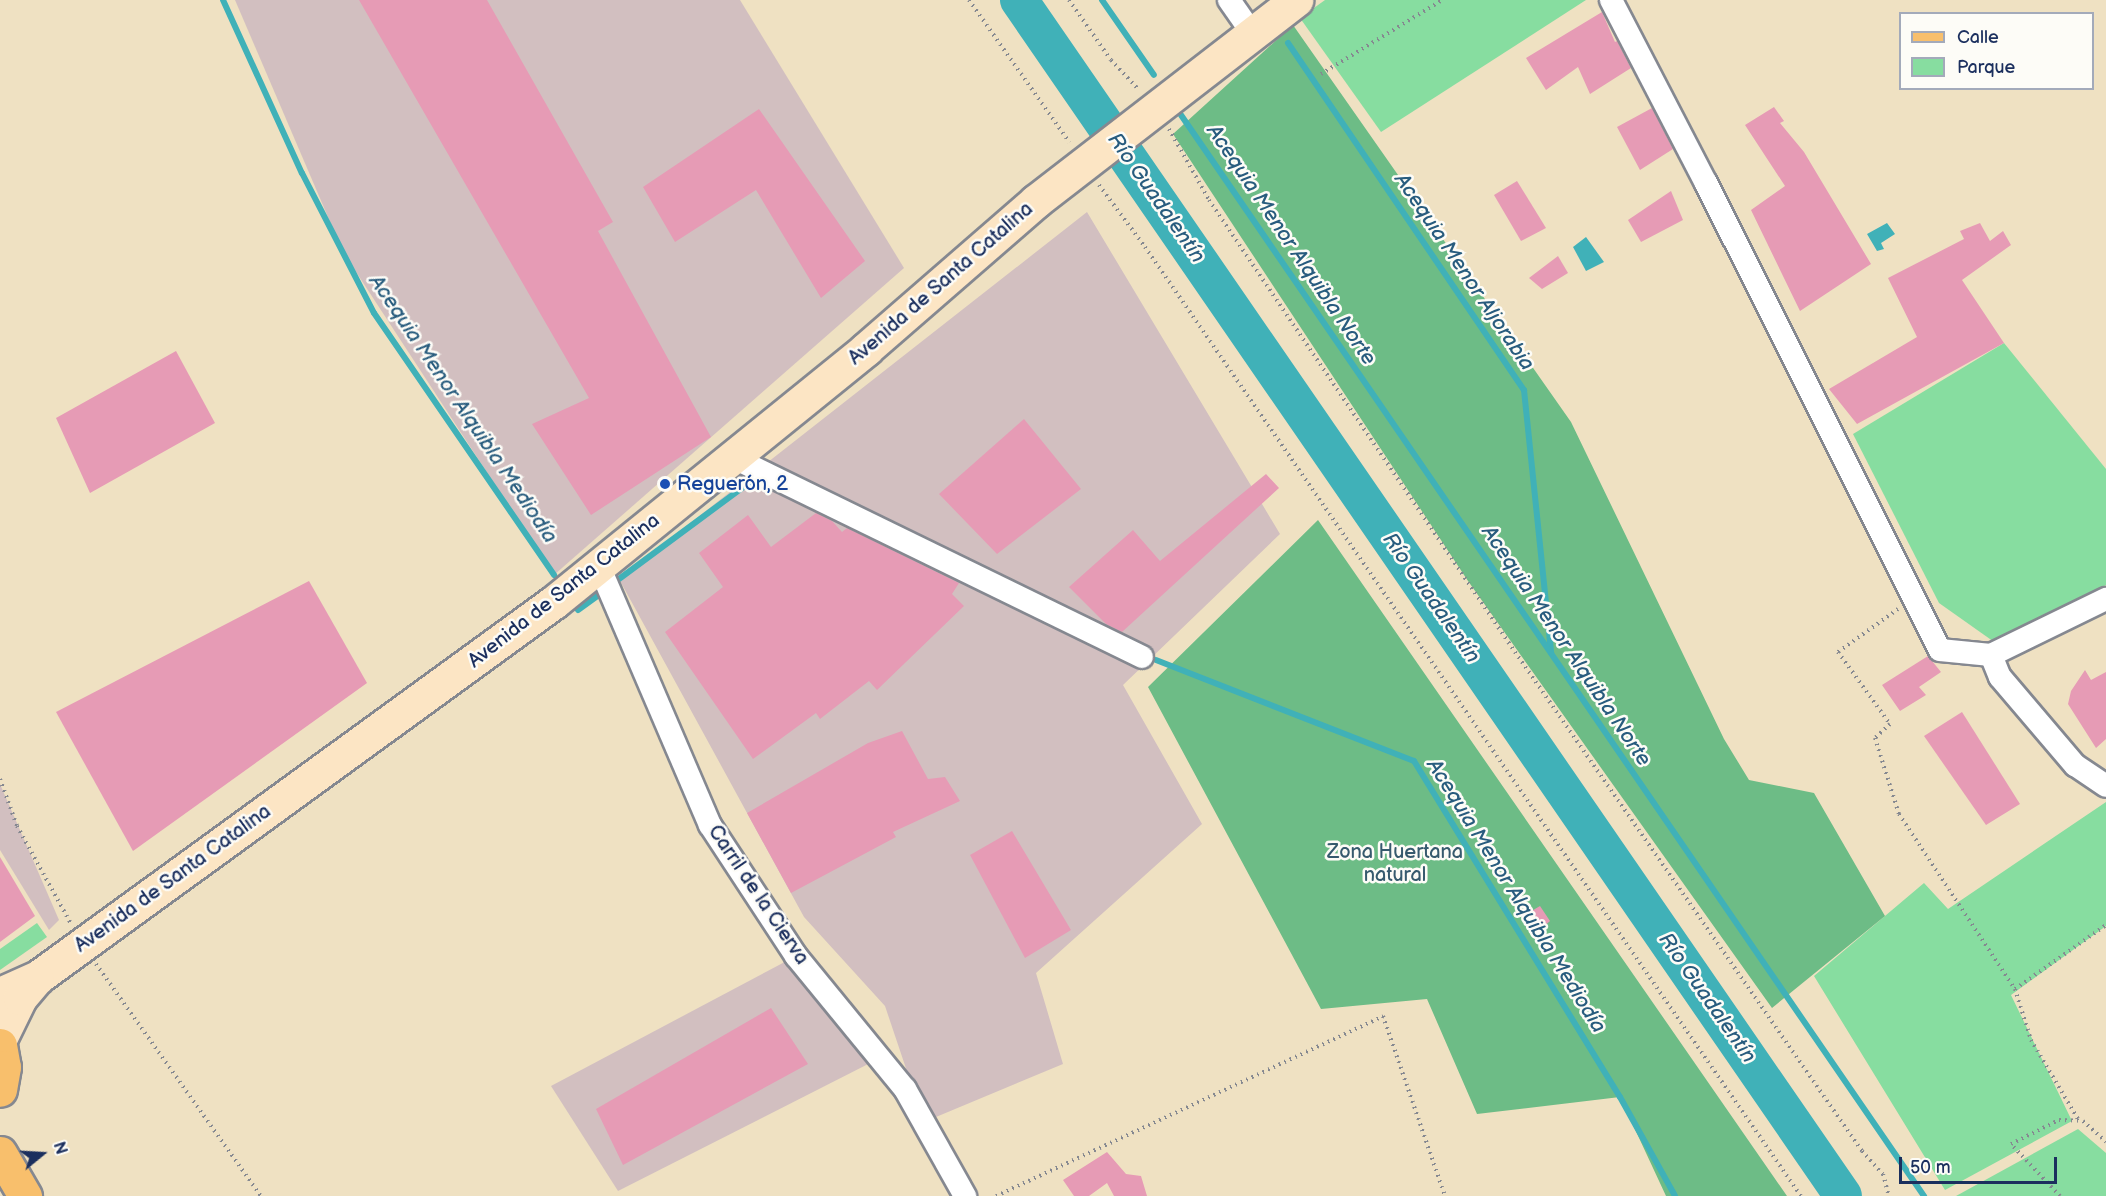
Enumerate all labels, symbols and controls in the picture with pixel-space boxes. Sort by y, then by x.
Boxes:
legend [1899,12,2094,90]
text: Calle [1957,27,1999,48]
text: Parque [1957,57,2015,78]
water label: Acequia Menor Alquibla Norte [1201,120,1381,370]
water label: Río Guadalentín [1102,128,1210,268]
water label: Acequia Menor Aljorabia [1389,169,1539,375]
street label: Avenida de Santa Catalina [844,197,1038,371]
water label: Acequia Menor Alquibla Mediodía [364,270,562,548]
place label: Reguerón, 2 [677,472,788,496]
marker: Reguerón, 2 [658,477,672,491]
street label: Avenida de Santa Catalina [463,509,665,673]
water label: Acequia Menor Alquibla Norte [1476,521,1656,771]
water label: Río Guadalentín [1377,528,1485,668]
water label: Acequia Menor Alquibla Mediodía [1421,754,1611,1038]
street label: Avenida de Santa Catalina [70,800,276,958]
street label: Carril de la Cierva [702,821,814,969]
park label: Zona Huertana natural [1327,841,1463,888]
water label: Río Guadalentín [1653,928,1761,1068]
north arrow [12,1124,72,1184]
text: N [49,1140,70,1157]
scale bar [1902,1145,2060,1183]
text: 50 m [1910,1157,1951,1178]

